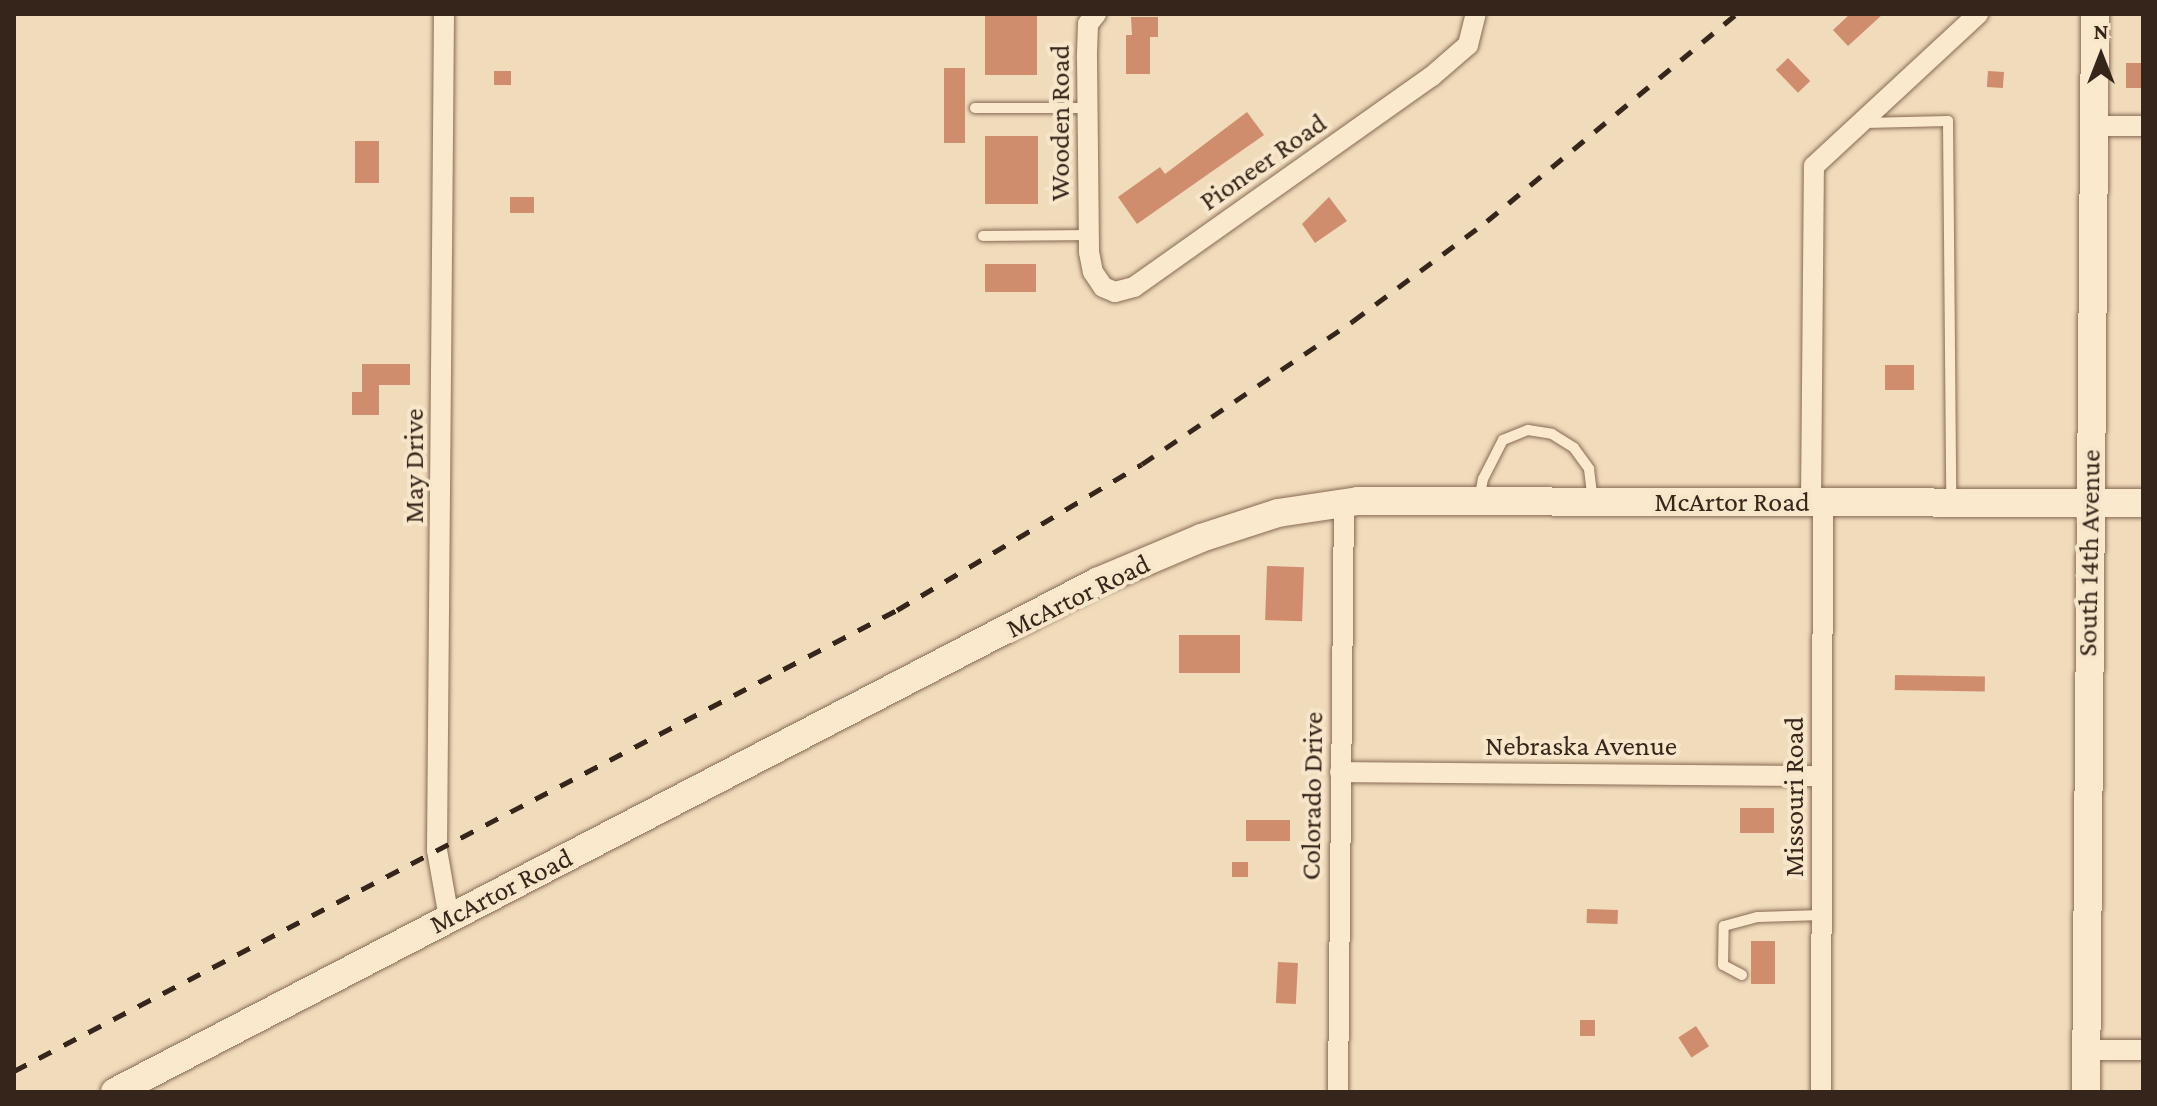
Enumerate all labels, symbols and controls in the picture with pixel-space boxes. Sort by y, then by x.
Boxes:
north arrow [2061,16,2141,96]
text: N [2094,19,2109,44]
street label: Wooden Road [1043,45,1077,201]
street label: Pioneer Road [1193,106,1333,218]
street label: May Drive [397,408,431,524]
street label: South 14th Avenue [2070,449,2108,657]
street label: McArtor Road [1654,485,1810,519]
street label: McArtor Road [1001,547,1155,645]
street label: Colorado Drive [1294,711,1330,881]
street label: Missouri Road [1777,717,1811,877]
street label: Nebraska Avenue [1485,729,1677,763]
street label: McArtor Road [424,841,578,941]

